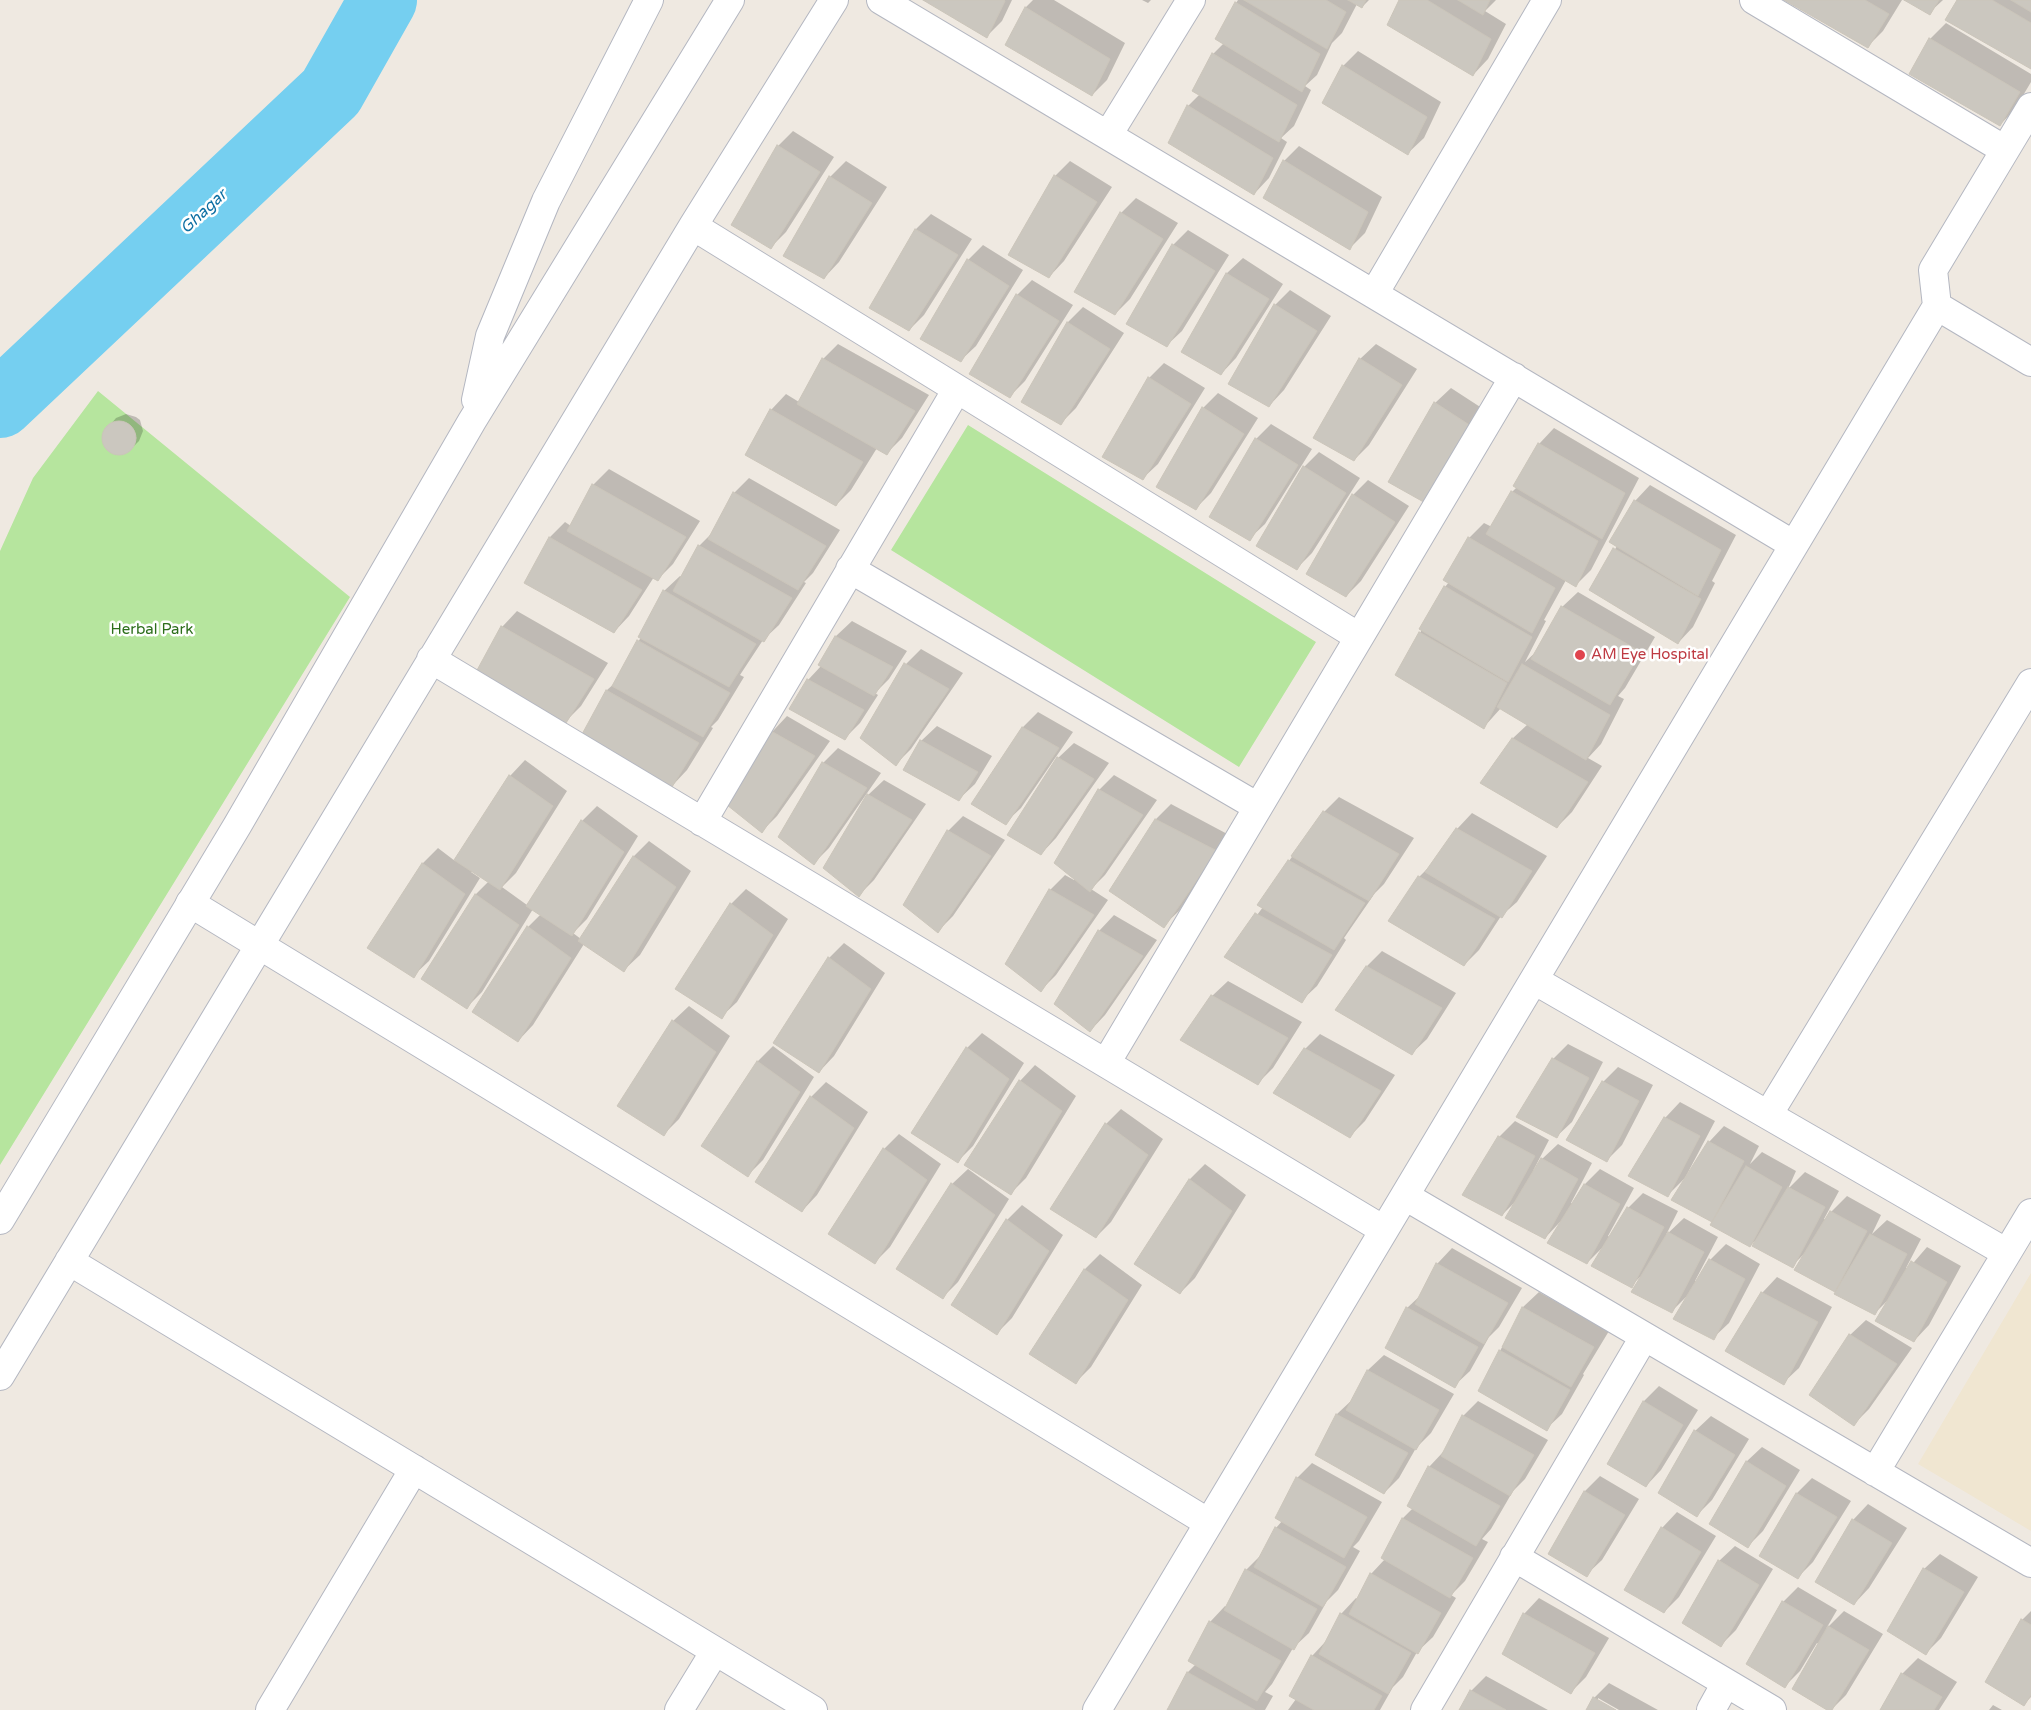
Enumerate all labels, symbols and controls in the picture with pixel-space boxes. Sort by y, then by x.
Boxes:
water label: Ghagar [177,186,231,238]
park label: Herbal Park [111,621,193,639]
place label: AM Eye Hospital [1591,646,1709,664]
marker: AM Eye Hospital [1573,648,1587,662]

